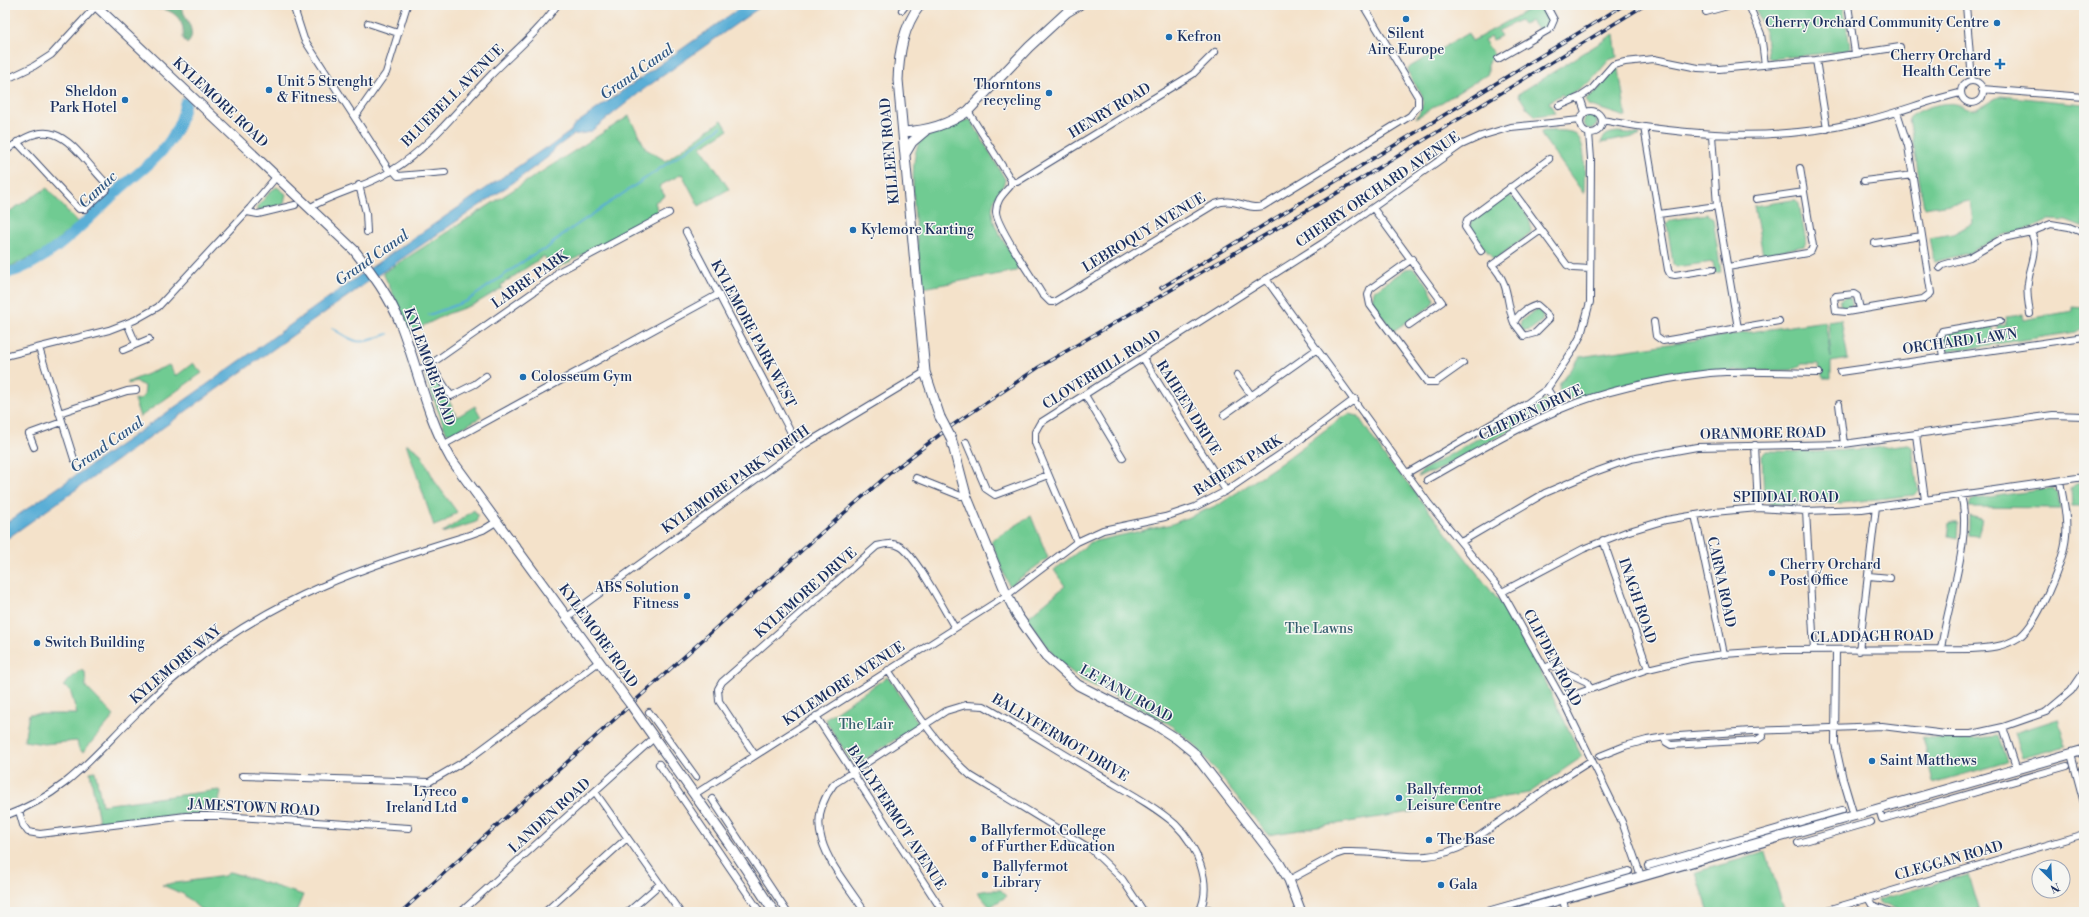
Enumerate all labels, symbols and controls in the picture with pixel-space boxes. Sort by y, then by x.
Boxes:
marker: Silent Aire Europe [1401,14,1411,24]
place label: Cherry Orchard Community Centre [1765,14,1989,32]
marker: Cherry Orchard Community Centre [1992,18,2002,28]
place label: Silent Aire Europe [1367,25,1444,59]
place label: Kefron [1177,28,1222,46]
marker: Kefron [1164,32,1174,42]
water label: Grand Canal [596,40,678,104]
street label: BLUEBELL AVENUE [397,41,508,152]
place label: Cherry Orchard Health Centre [1890,47,1991,81]
street label: KYLEMORE ROAD [168,54,272,152]
marker: Cherry Orchard Health Centre [1994,58,2006,70]
place label: Unit 5 Strenght & Fitness [277,73,373,107]
place label: Thorntons recycling [973,76,1042,110]
street label: HENRY ROAD [1065,79,1155,143]
place label: Sheldon Park Hotel [50,83,118,117]
marker: Unit 5 Strenght & Fitness [264,85,274,95]
marker: Thorntons recycling [1044,88,1054,98]
marker: Sheldon Park Hotel [120,95,130,105]
street label: KILLEEN ROAD [876,97,904,205]
street label: CHERRY ORCHARD AVENUE [1292,128,1464,252]
water label: Camac [75,167,121,213]
street label: LEBROQUY AVENUE [1079,189,1209,277]
place label: Kylemore Karting [861,221,975,239]
marker: Kylemore Karting [848,225,858,235]
water label: Grand Canal [331,226,413,290]
street label: LABRE PARK [488,247,572,313]
street label: KYLEMORE PARK WEST [706,257,800,411]
street label: KYLEMORE ROAD [399,306,459,428]
street label: ORCHARD LAWN [1901,325,2019,359]
street label: CLOVERHILL ROAD [1039,326,1165,414]
street label: RAHEEN DRIVE [1152,357,1224,459]
place label: Colosseum Gym [531,368,632,386]
marker: Colosseum Gym [518,372,528,382]
street label: CLIFDEN DRIVE [1476,381,1586,445]
water label: Grand Canal [66,413,148,477]
street label: KYLEMORE PARK NORTH [659,422,814,538]
street label: ORANMORE ROAD [1700,424,1826,444]
street label: RAHEEN PARK [1191,431,1286,500]
street label: SPIDDAL ROAD [1733,489,1839,507]
street label: CARNA ROAD [1703,535,1739,629]
street label: KYLEMORE DRIVE [751,544,861,642]
street label: INAGH ROAD [1614,556,1660,646]
place label: Cherry Orchard Post Office [1780,556,1881,590]
marker: Cherry Orchard Post Office [1767,568,1777,578]
place label: ABS Solution Fitness [594,579,680,613]
street label: KYLEMORE ROAD [554,581,642,692]
marker: ABS Solution Fitness [682,591,692,601]
street label: CLIFDEN ROAD [1519,606,1585,710]
park label: The Lawns [1285,620,1353,638]
street label: KYLEMORE WAY [127,621,226,708]
street label: CLADDAGH ROAD [1810,627,1934,647]
place label: Switch Building [45,634,145,652]
marker: Switch Building [32,638,42,648]
street label: KYLEMORE AVENUE [780,638,908,730]
street label: LE FANU ROAD [1076,661,1176,727]
street label: BALLYFERMOT DRIVE [988,690,1132,786]
park label: The Lair [839,716,893,734]
street label: BALLYFERMOT AVENUE [842,741,950,894]
place label: Saint Matthews [1880,752,1977,770]
marker: Saint Matthews [1867,756,1877,766]
street label: LANDEN ROAD [505,774,595,857]
place label: Ballyfermot Leisure Centre [1406,781,1501,815]
place label: Lyreco Ireland Ltd [386,783,457,817]
marker: Ballyfermot Leisure Centre [1394,793,1404,803]
marker: Lyreco Ireland Ltd [460,795,470,805]
street label: JAMESTOWN ROAD [187,796,320,820]
place label: Ballyfermot College of Further Education [980,822,1116,856]
place label: The Base [1437,831,1495,849]
marker: Ballyfermot College of Further Education [968,834,978,844]
marker: The Base [1424,835,1434,845]
street label: CLEGGAN ROAD [1893,837,2005,885]
place label: Ballyfermot Library [992,858,1068,892]
north arrow [2031,859,2071,899]
marker: Ballyfermot Library [980,870,990,880]
place label: Gala [1449,876,1479,894]
text: N [2048,879,2061,896]
marker: Gala [1436,880,1446,890]

